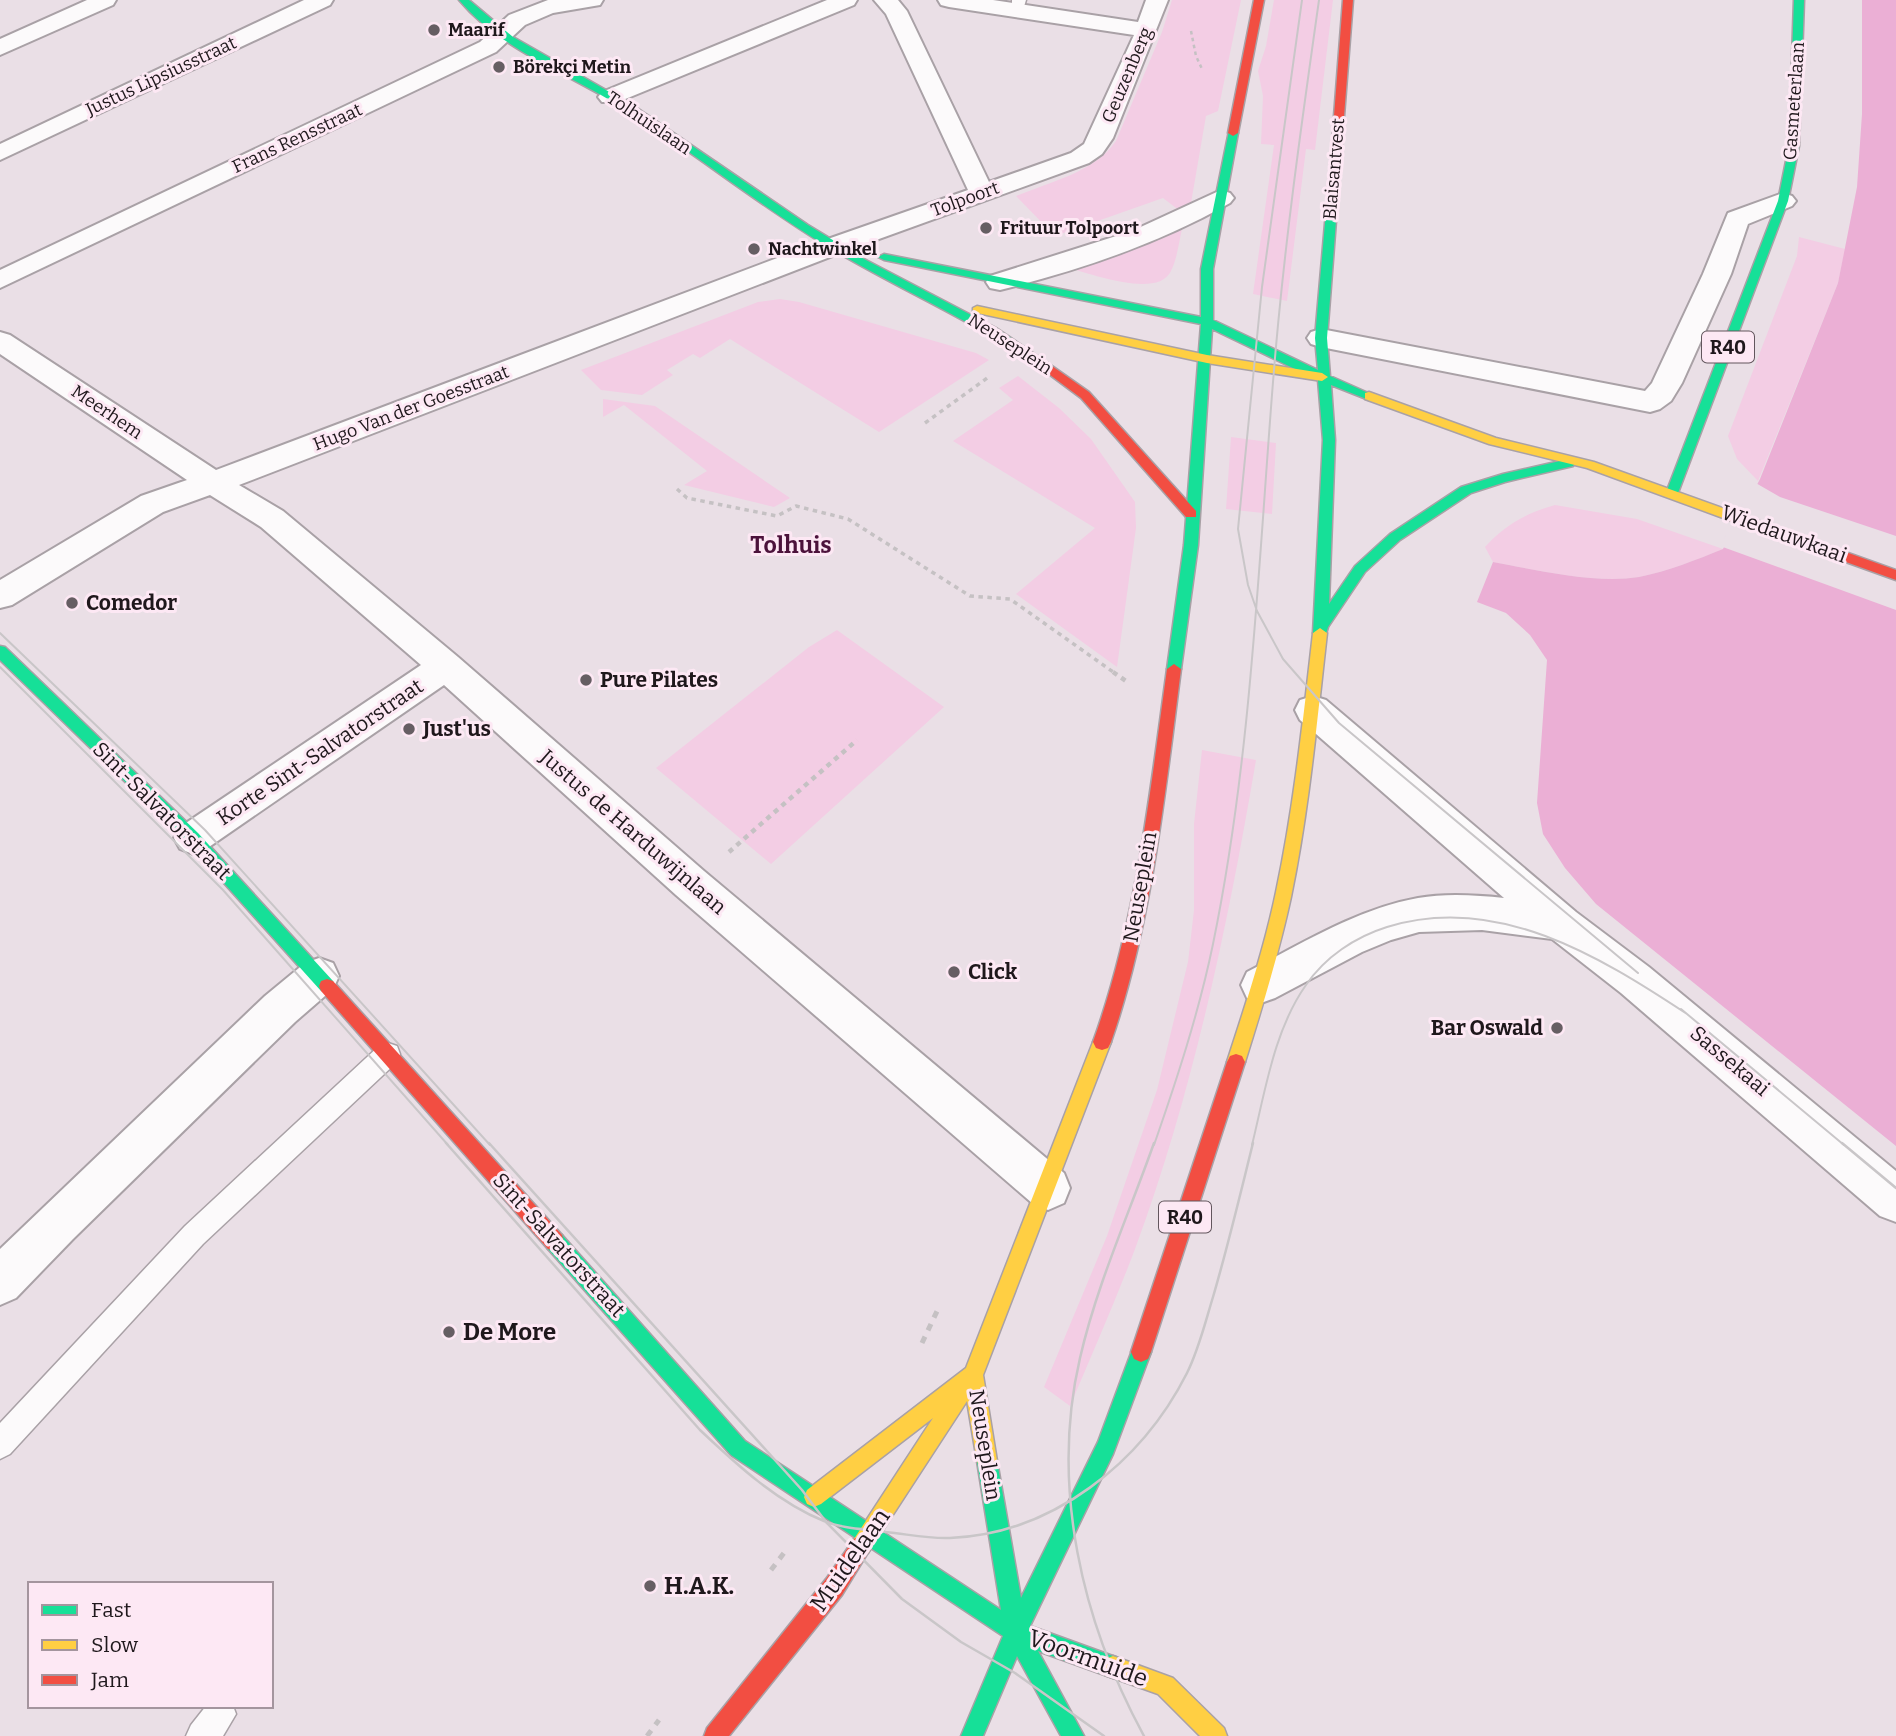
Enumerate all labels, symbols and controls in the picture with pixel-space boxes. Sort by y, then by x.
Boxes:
place label: Maarif [448,19,506,41]
marker: Maarif [426,22,442,38]
street label: Geuzenberg [1097,24,1157,126]
street label: Justus Lipsiusstraat [81,31,240,121]
street label: Gasmeterlaan [1779,41,1809,161]
place label: Börekçi Metin [513,56,631,78]
marker: Börekçi Metin [491,59,507,75]
street label: Tolhuislaan [602,87,696,160]
street label: Frans Rensstraat [229,98,366,178]
street label: Blaisantvest [1319,117,1349,221]
street label: Tolpoort [928,176,1003,221]
place label: Frituur Tolpoort [1000,217,1139,239]
marker: Frituur Tolpoort [978,220,994,236]
place label: Nachtwinkel [768,238,878,260]
marker: Nachtwinkel [746,241,762,257]
street label: Neuseplein [964,309,1057,380]
road number: R40 [1702,332,1754,362]
street label: Hugo Van der Goesstraat [310,360,512,456]
street label: Meerhem [67,380,147,444]
street label: Wiedauwkaai [1718,499,1850,569]
district label: Tolhuis [750,531,832,559]
place label: Comedor [86,590,177,616]
marker: Comedor [64,595,80,611]
place label: Pure Pilates [600,667,718,693]
marker: Pure Pilates [578,672,594,688]
street label: Korte Sint-Salvatorstraat [212,673,429,831]
place label: Just'us [422,716,491,742]
marker: Just'us [401,721,417,737]
street label: Sint-Salvatorstraat [87,736,237,886]
street label: Justus de Harduwijnlaan [534,743,732,920]
street label: Neuseplein [1117,830,1163,944]
place label: Click [968,959,1018,985]
marker: Click [946,964,962,980]
place label: Bar Oswald [1431,1015,1543,1041]
marker: Bar Oswald [1549,1020,1565,1036]
street label: Sassekaai [1685,1020,1775,1102]
street label: Sint-Salvatorstraat [487,1167,631,1323]
road number: R40 [1159,1202,1211,1232]
place label: De More [463,1318,556,1346]
marker: De More [441,1324,457,1340]
street label: Neuseplein [963,1388,1007,1502]
street label: Muidelaan [804,1503,896,1617]
place label: H.A.K. [664,1572,734,1600]
marker: H.A.K. [642,1578,658,1594]
legend [28,1582,273,1708]
text: Fast [91,1597,132,1623]
street label: Voormuide [1024,1623,1152,1693]
text: Slow [91,1632,138,1658]
text: Jam [90,1667,129,1693]

